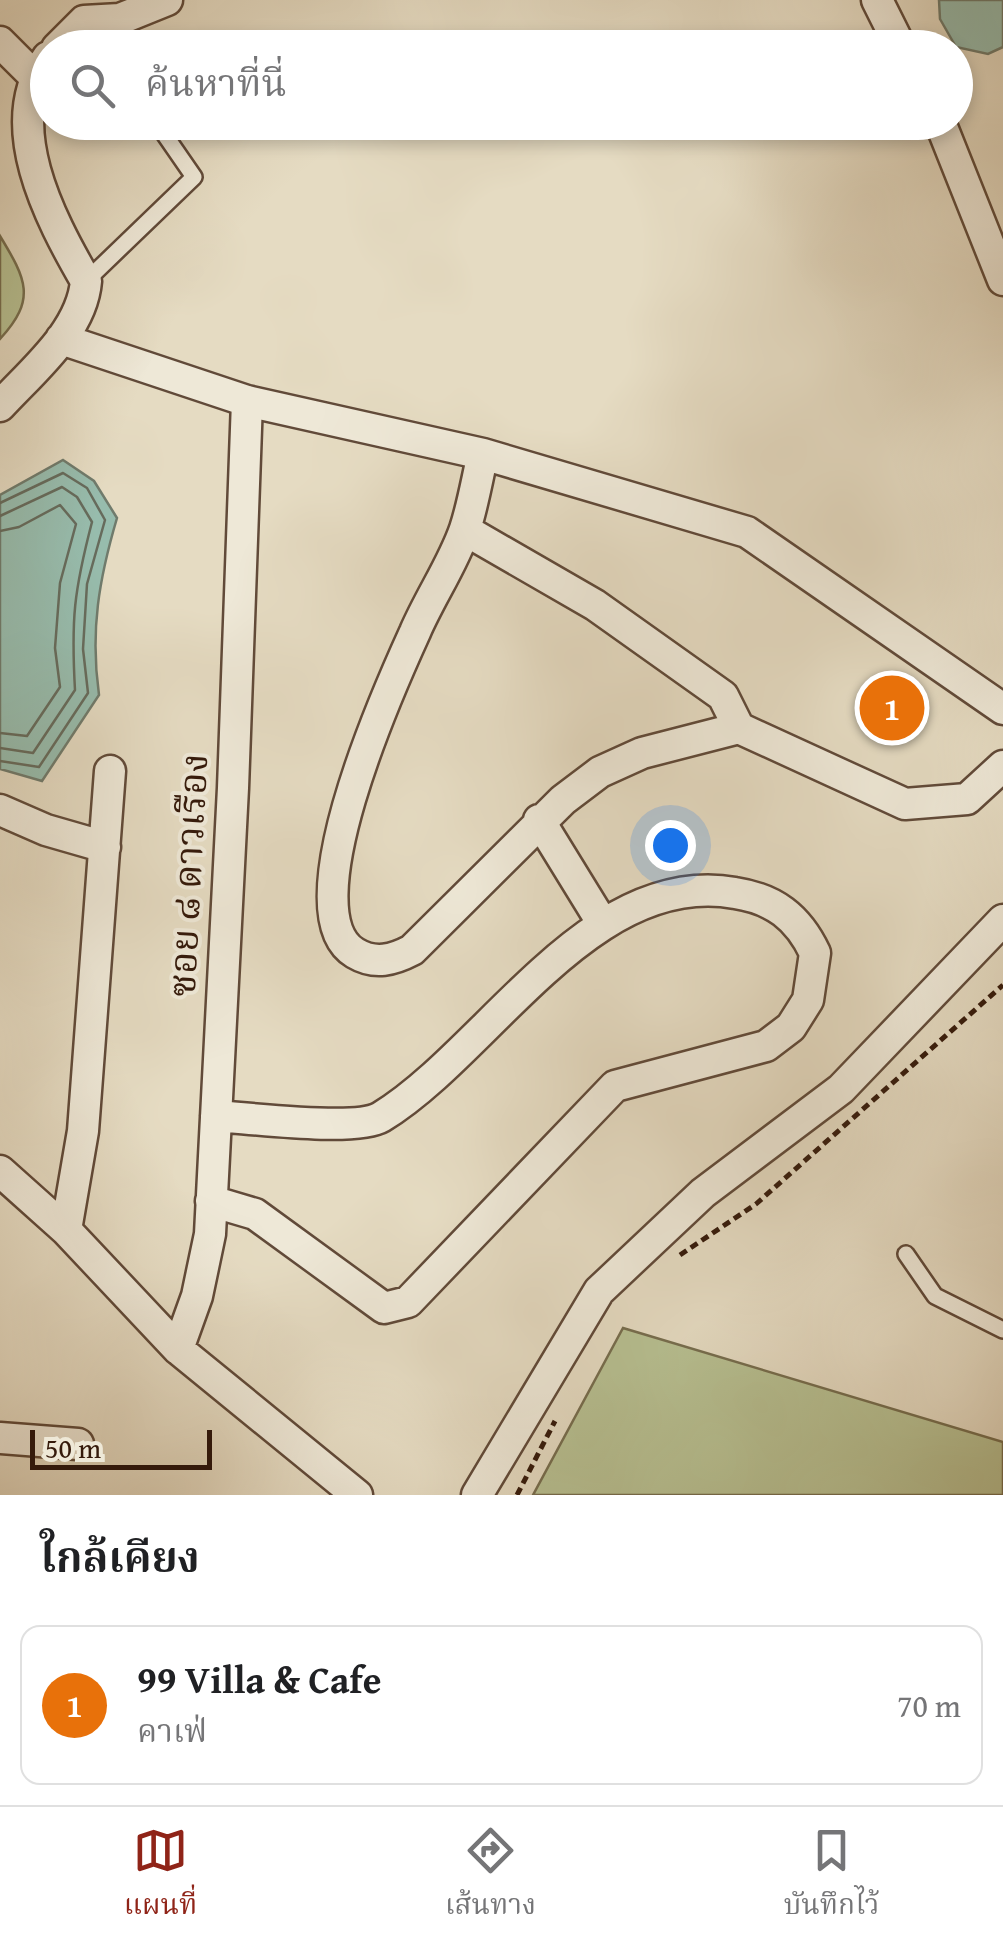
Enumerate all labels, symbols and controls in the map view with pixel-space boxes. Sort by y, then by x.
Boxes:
search box [30,30,973,140]
text: ค้นหาที่นี่ [145,54,286,110]
icon: search [65,58,120,113]
pin: 1 [860,670,924,746]
street label: ซอย ๘ ดาวเรือง [153,752,221,998]
your location [645,820,696,871]
scale bar [30,1425,212,1470]
text: 50 m [45,1427,101,1468]
text: ใกล้เคียง [40,1526,200,1587]
text: 99 Villa & Cafe [137,1651,381,1707]
text: 1 [66,1682,83,1729]
text: 70 m [897,1682,961,1729]
text: คาเฟ่ [137,1707,207,1754]
tab: แผนที่ [124,1823,197,1929]
tab: เส้นทาง [445,1823,536,1929]
tab: บันทึกไว้ [784,1823,879,1929]

